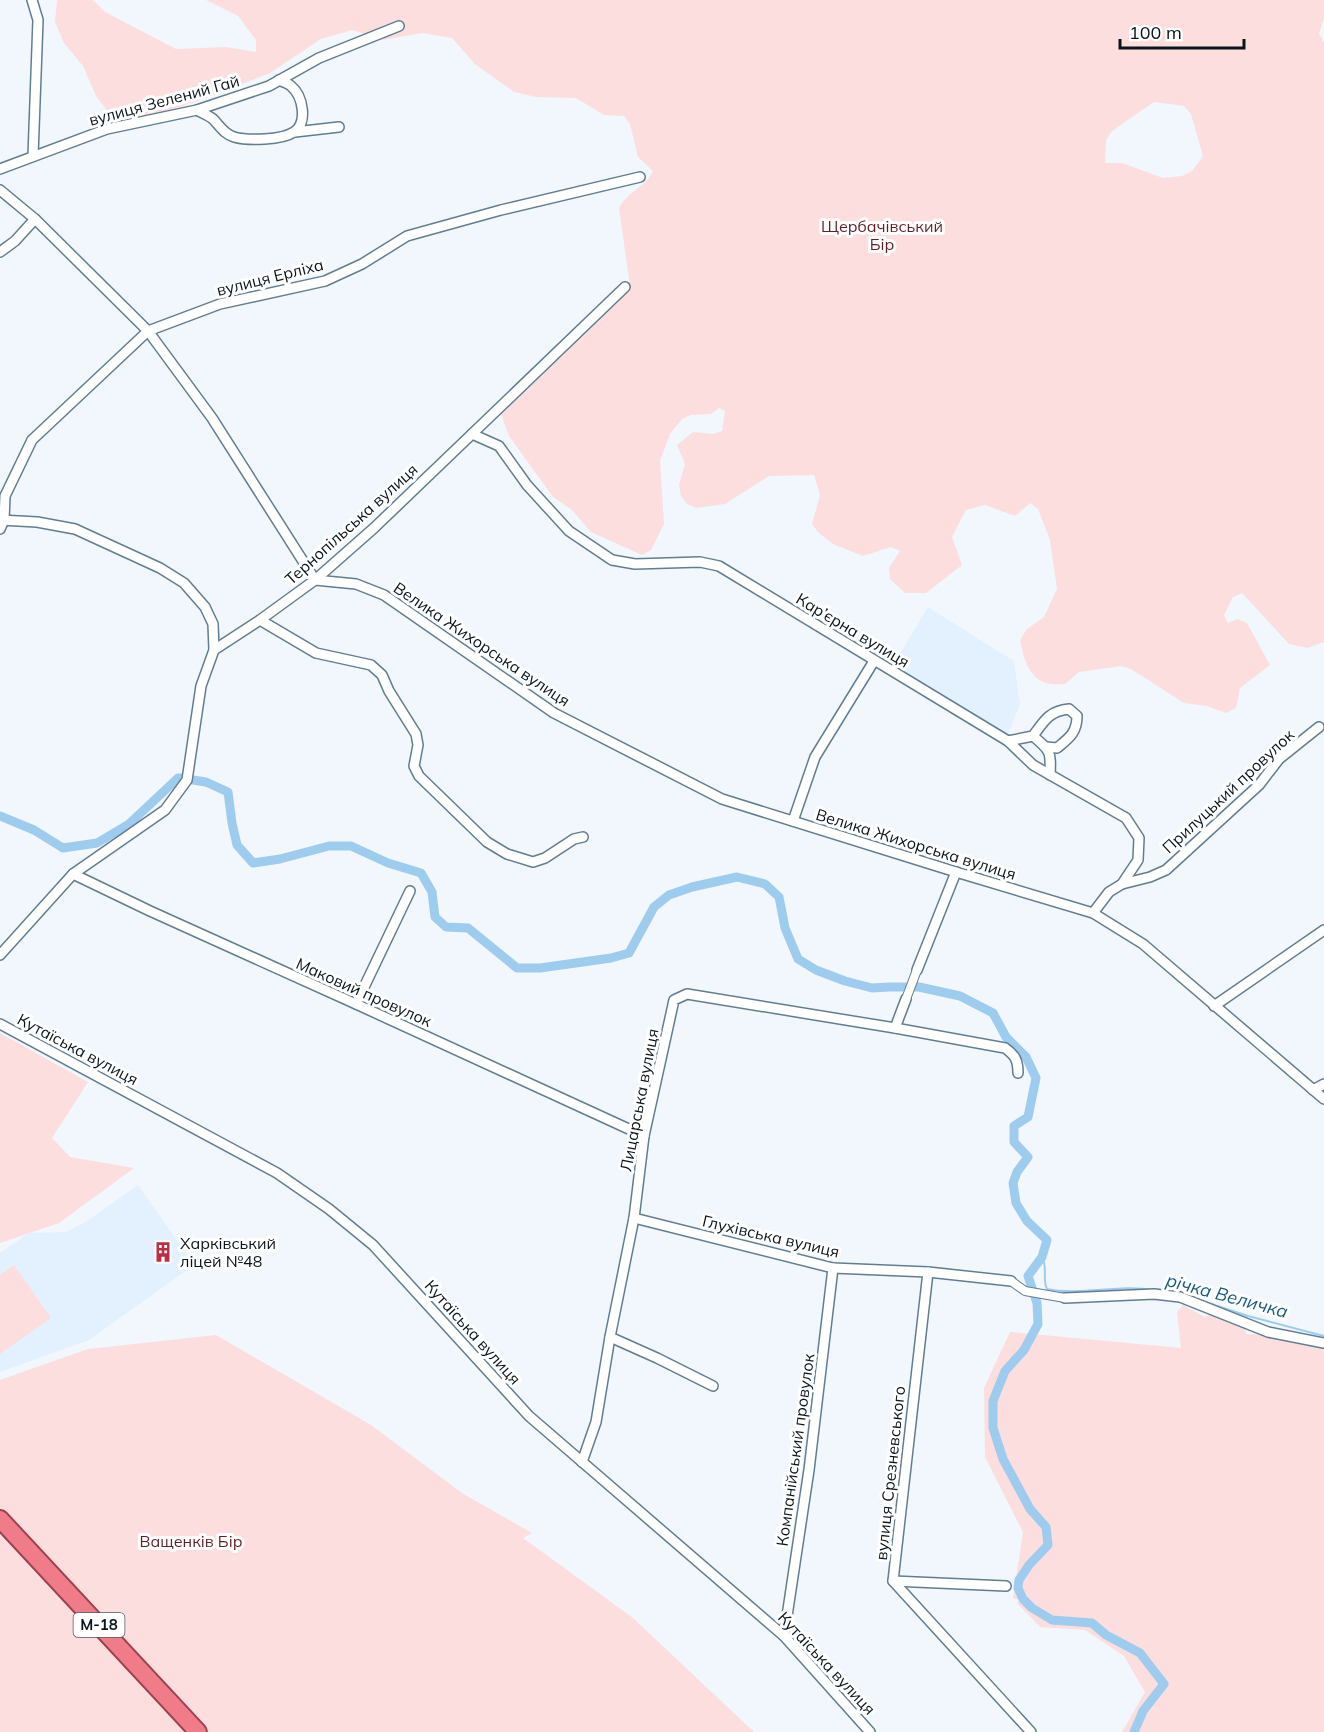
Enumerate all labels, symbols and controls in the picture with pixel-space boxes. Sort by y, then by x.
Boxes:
scale bar [1120,12,1244,50]
text: 100 m [1129,21,1182,44]
street label: вулиця Зелений Гай [86,70,242,130]
park label: Щербачівський Бір [821,216,943,254]
street label: вулиця Ерліха [214,254,326,300]
street label: Тернопільська вулиця [281,459,421,589]
street label: Велика Жихорська вулиця [390,577,574,711]
street label: Кар’єрна вулиця [793,588,913,672]
street label: Прилуцький провулок [1158,724,1298,857]
street label: Велика Жихорська вулиця [814,804,1018,884]
street label: Маковий провулок [293,953,435,1031]
street label: Кутаїська вулиця [14,1009,142,1089]
street label: Лицарська вулиця [615,1027,663,1173]
street label: Глухівська вулиця [700,1210,842,1262]
place label: Харківський ліцей №48 [180,1233,276,1271]
building icon: Харківський ліцей №48 [151,1240,175,1264]
water label: річка Величка [1164,1268,1291,1323]
street label: Кутаїська вулиця [421,1276,525,1388]
street label: Компанійський провулок [772,1352,818,1548]
street label: вулиця Срезневського [871,1385,909,1561]
park label: Ващенків Бір [140,1531,242,1551]
street label: Кутаїська вулиця [774,1607,880,1719]
road number: М-18 [74,1613,124,1637]

